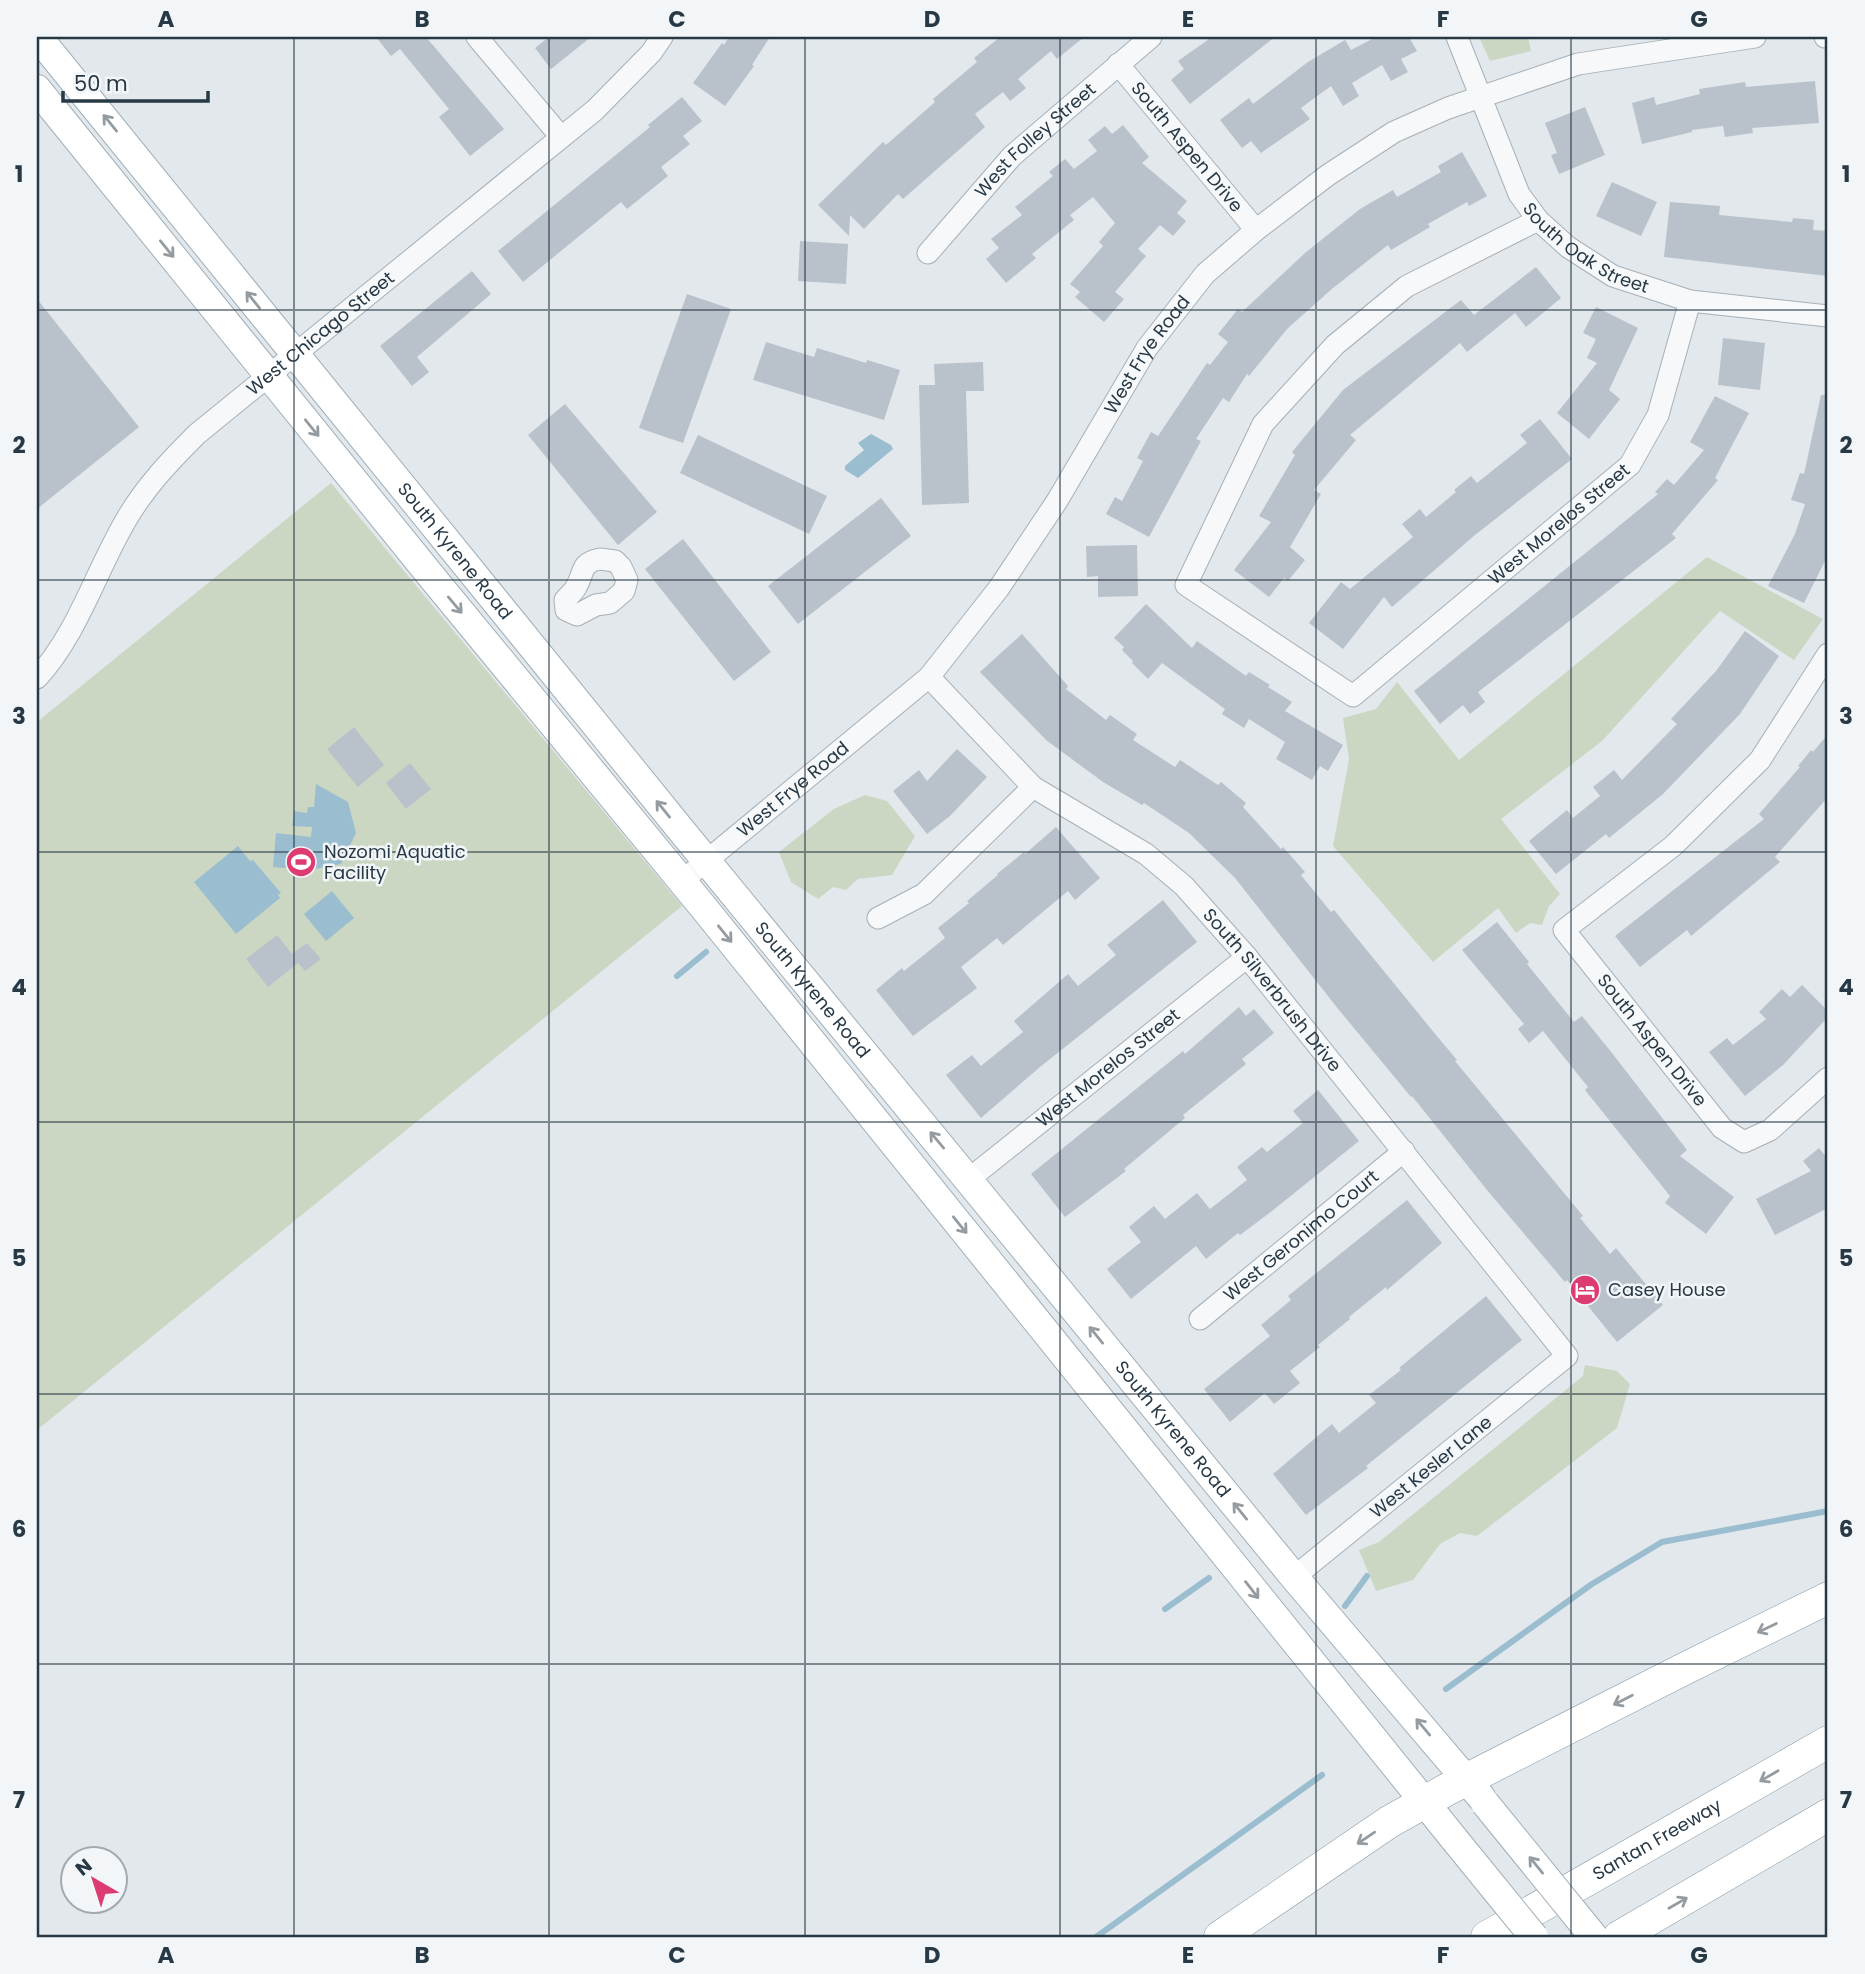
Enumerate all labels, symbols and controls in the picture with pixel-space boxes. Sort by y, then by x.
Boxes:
text: A [158,3,175,35]
text: B [414,3,430,35]
text: C [668,3,686,35]
text: D [924,3,940,35]
text: E [1182,3,1194,35]
text: F [1437,3,1449,35]
text: G [1690,3,1708,35]
scale bar [63,60,208,104]
text: 50 m [74,69,128,98]
street label: South Aspen Drive [1126,76,1249,217]
street label: West Folley Street [969,77,1101,203]
one-way arrow [102,115,117,133]
text: 1 [15,158,23,190]
text: 1 [1842,158,1850,190]
street label: South Oak Street [1517,197,1652,299]
one-way arrow [159,239,174,257]
street label: West Chicago Street [241,265,399,401]
street label: West Frye Road [1098,290,1196,419]
one-way arrow [245,292,261,310]
one-way arrow [304,418,320,436]
text: 2 [12,429,26,461]
text: 2 [1839,429,1853,461]
street label: West Morelos Street [1483,457,1635,590]
street label: South Kyrene Road [392,477,518,625]
one-way arrow [447,596,463,614]
text: 3 [12,700,26,732]
text: 3 [1839,700,1853,732]
street label: West Frye Road [731,735,854,843]
one-way arrow [656,800,671,818]
place label: Nozomi Aquatic Facility [324,839,466,885]
sports icon: Nozomi Aquatic Facility [284,845,318,879]
street label: South Silverbrush Drive [1198,903,1347,1077]
street label: South Kyrene Road [749,916,876,1063]
one-way arrow [717,924,732,942]
street label: South Aspen Drive [1592,969,1713,1111]
text: 4 [11,971,27,1003]
text: 4 [1838,971,1854,1003]
street label: West Morelos Street [1031,1002,1185,1133]
one-way arrow [929,1132,945,1150]
street label: West Geronimo Court [1218,1164,1384,1307]
one-way arrow [952,1215,967,1234]
text: 5 [12,1242,26,1274]
text: 5 [1839,1242,1853,1274]
hotel icon: Casey House [1568,1273,1602,1307]
place label: Casey House [1608,1277,1726,1302]
one-way arrow [1089,1327,1104,1345]
street label: South Kyrene Road [1110,1355,1237,1502]
street label: West Kesler Lane [1364,1410,1497,1524]
one-way arrow [1232,1503,1248,1521]
text: 6 [12,1513,26,1545]
text: 6 [1839,1513,1853,1545]
one-way arrow [1245,1580,1260,1599]
one-way arrow [1757,1622,1778,1635]
one-way arrow [1613,1693,1634,1707]
one-way arrow [1415,1719,1431,1737]
one-way arrow [1760,1769,1780,1783]
text: 7 [13,1784,25,1816]
text: 7 [1840,1784,1852,1816]
street label: Santan Freeway [1588,1793,1726,1886]
one-way arrow [1357,1831,1377,1845]
north arrow [60,1844,130,1914]
text: N [70,1852,98,1882]
one-way arrow [1528,1857,1543,1875]
one-way arrow [1667,1896,1688,1909]
text: A [158,1939,175,1971]
text: B [414,1939,430,1971]
text: C [668,1939,686,1971]
text: D [924,1939,940,1971]
text: E [1182,1939,1194,1971]
text: F [1437,1939,1449,1971]
text: G [1690,1939,1708,1971]

